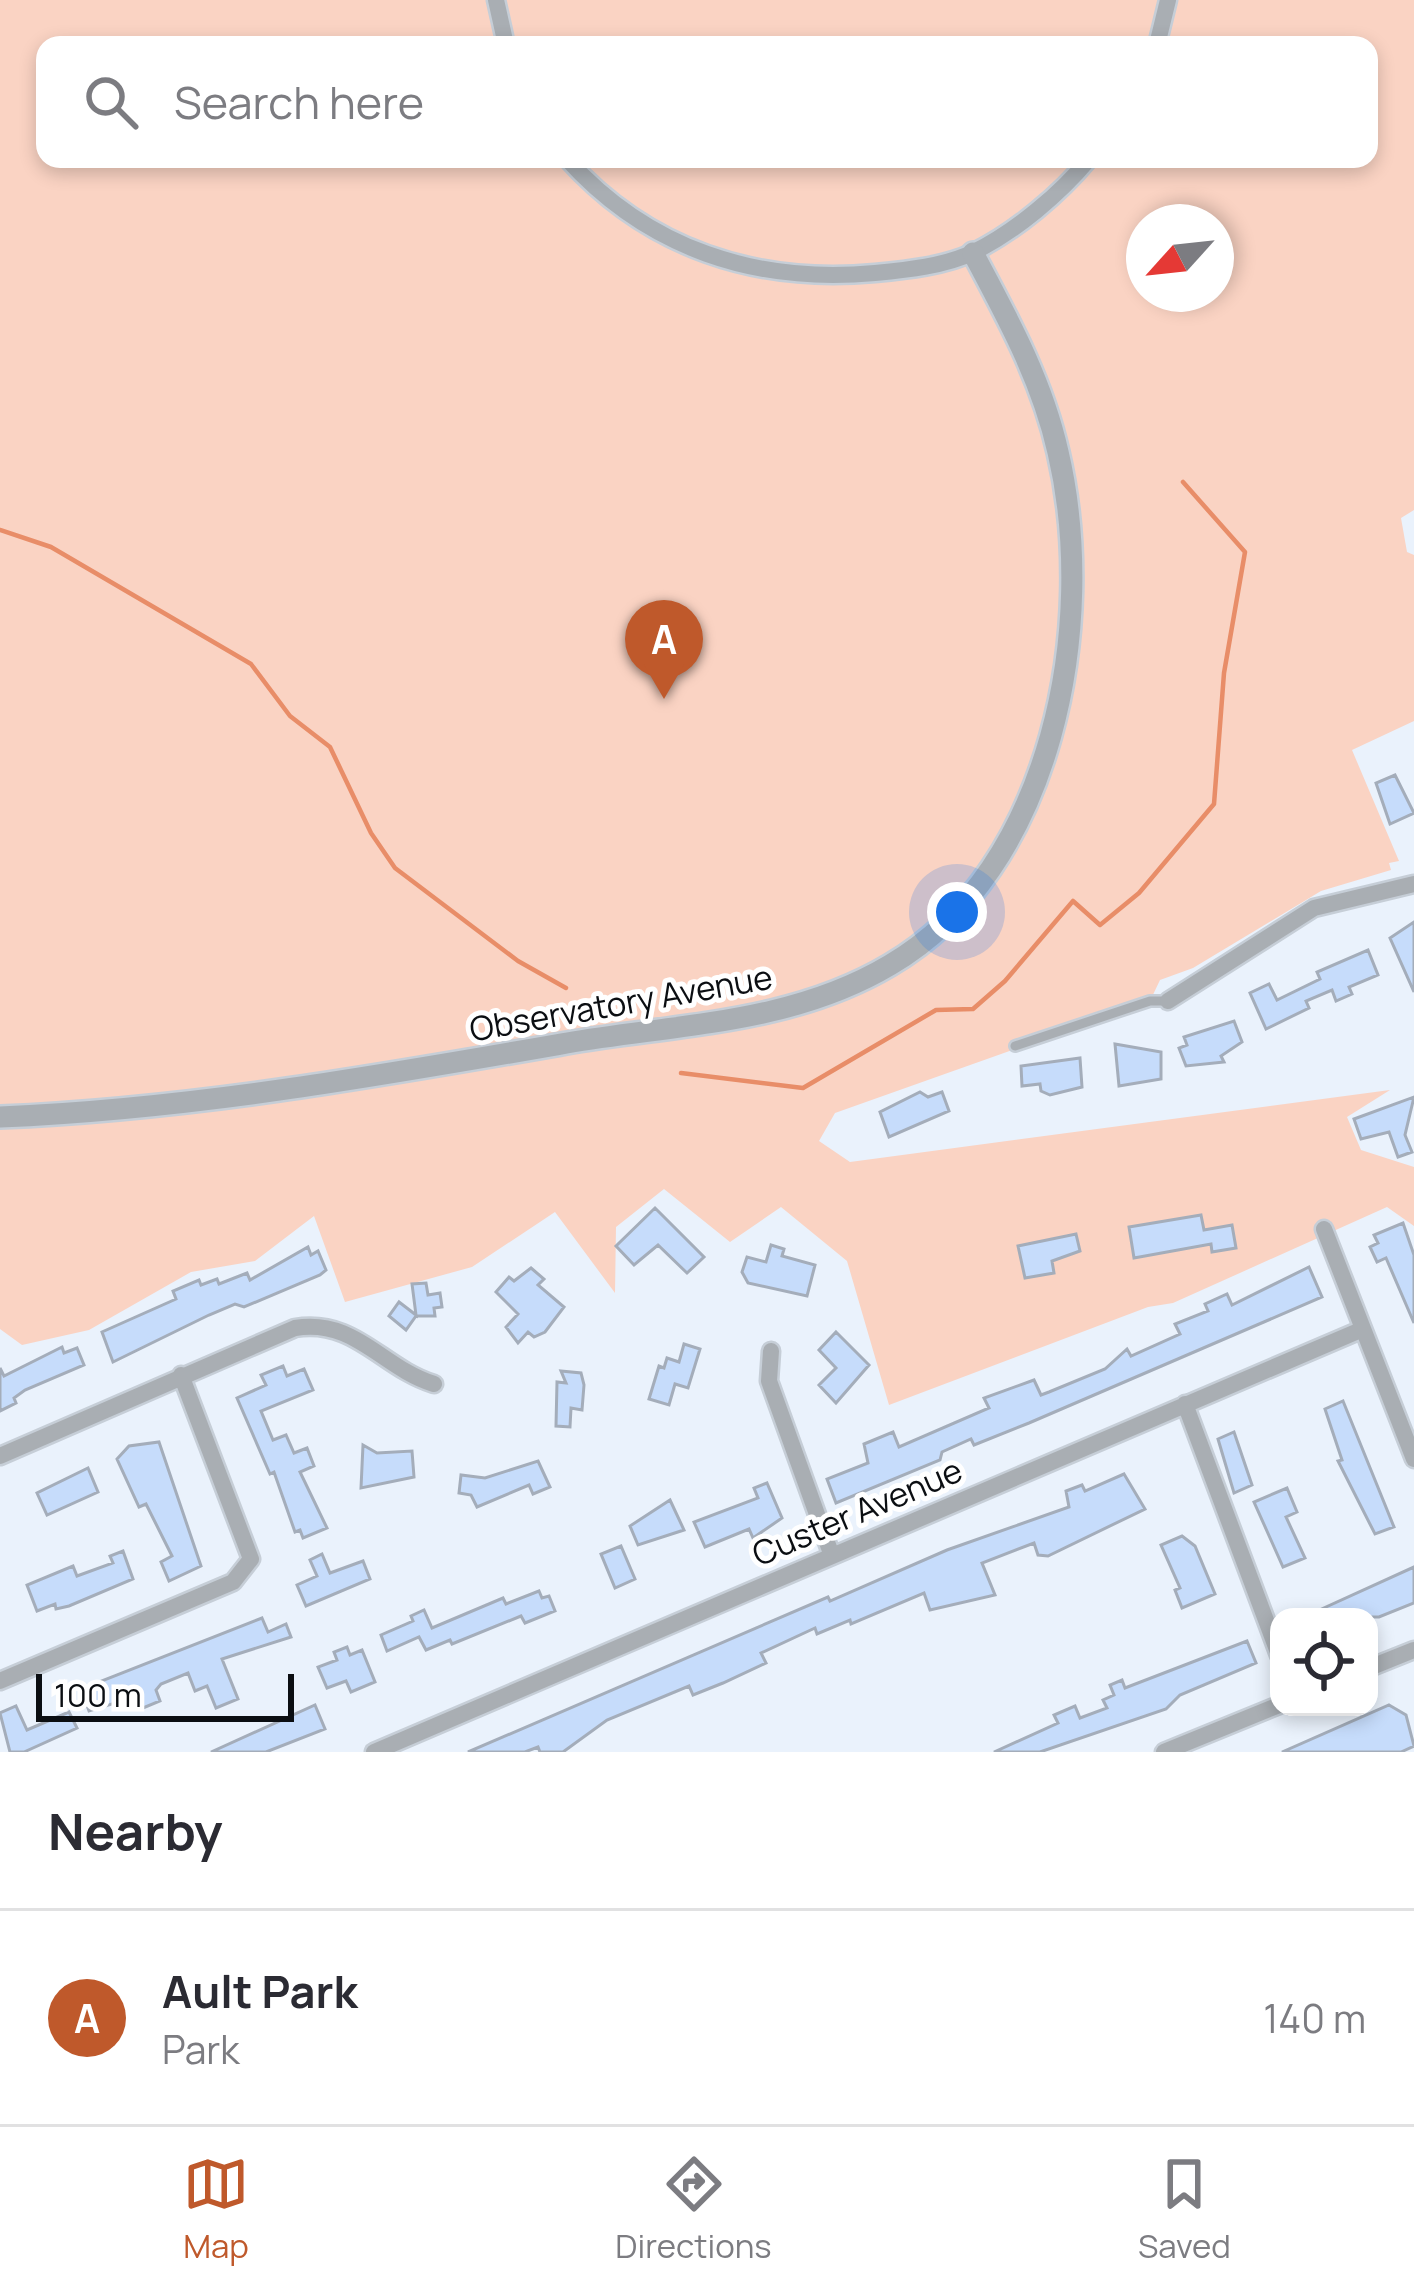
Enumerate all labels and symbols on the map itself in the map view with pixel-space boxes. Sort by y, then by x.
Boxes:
north arrow [1126,204,1234,312]
pin: A [625,600,703,699]
your location [927,882,987,942]
street label: Observatory Avenue [466,954,776,1051]
street label: Custer Avenue [745,1447,969,1576]
scale bar [36,1668,294,1721]

